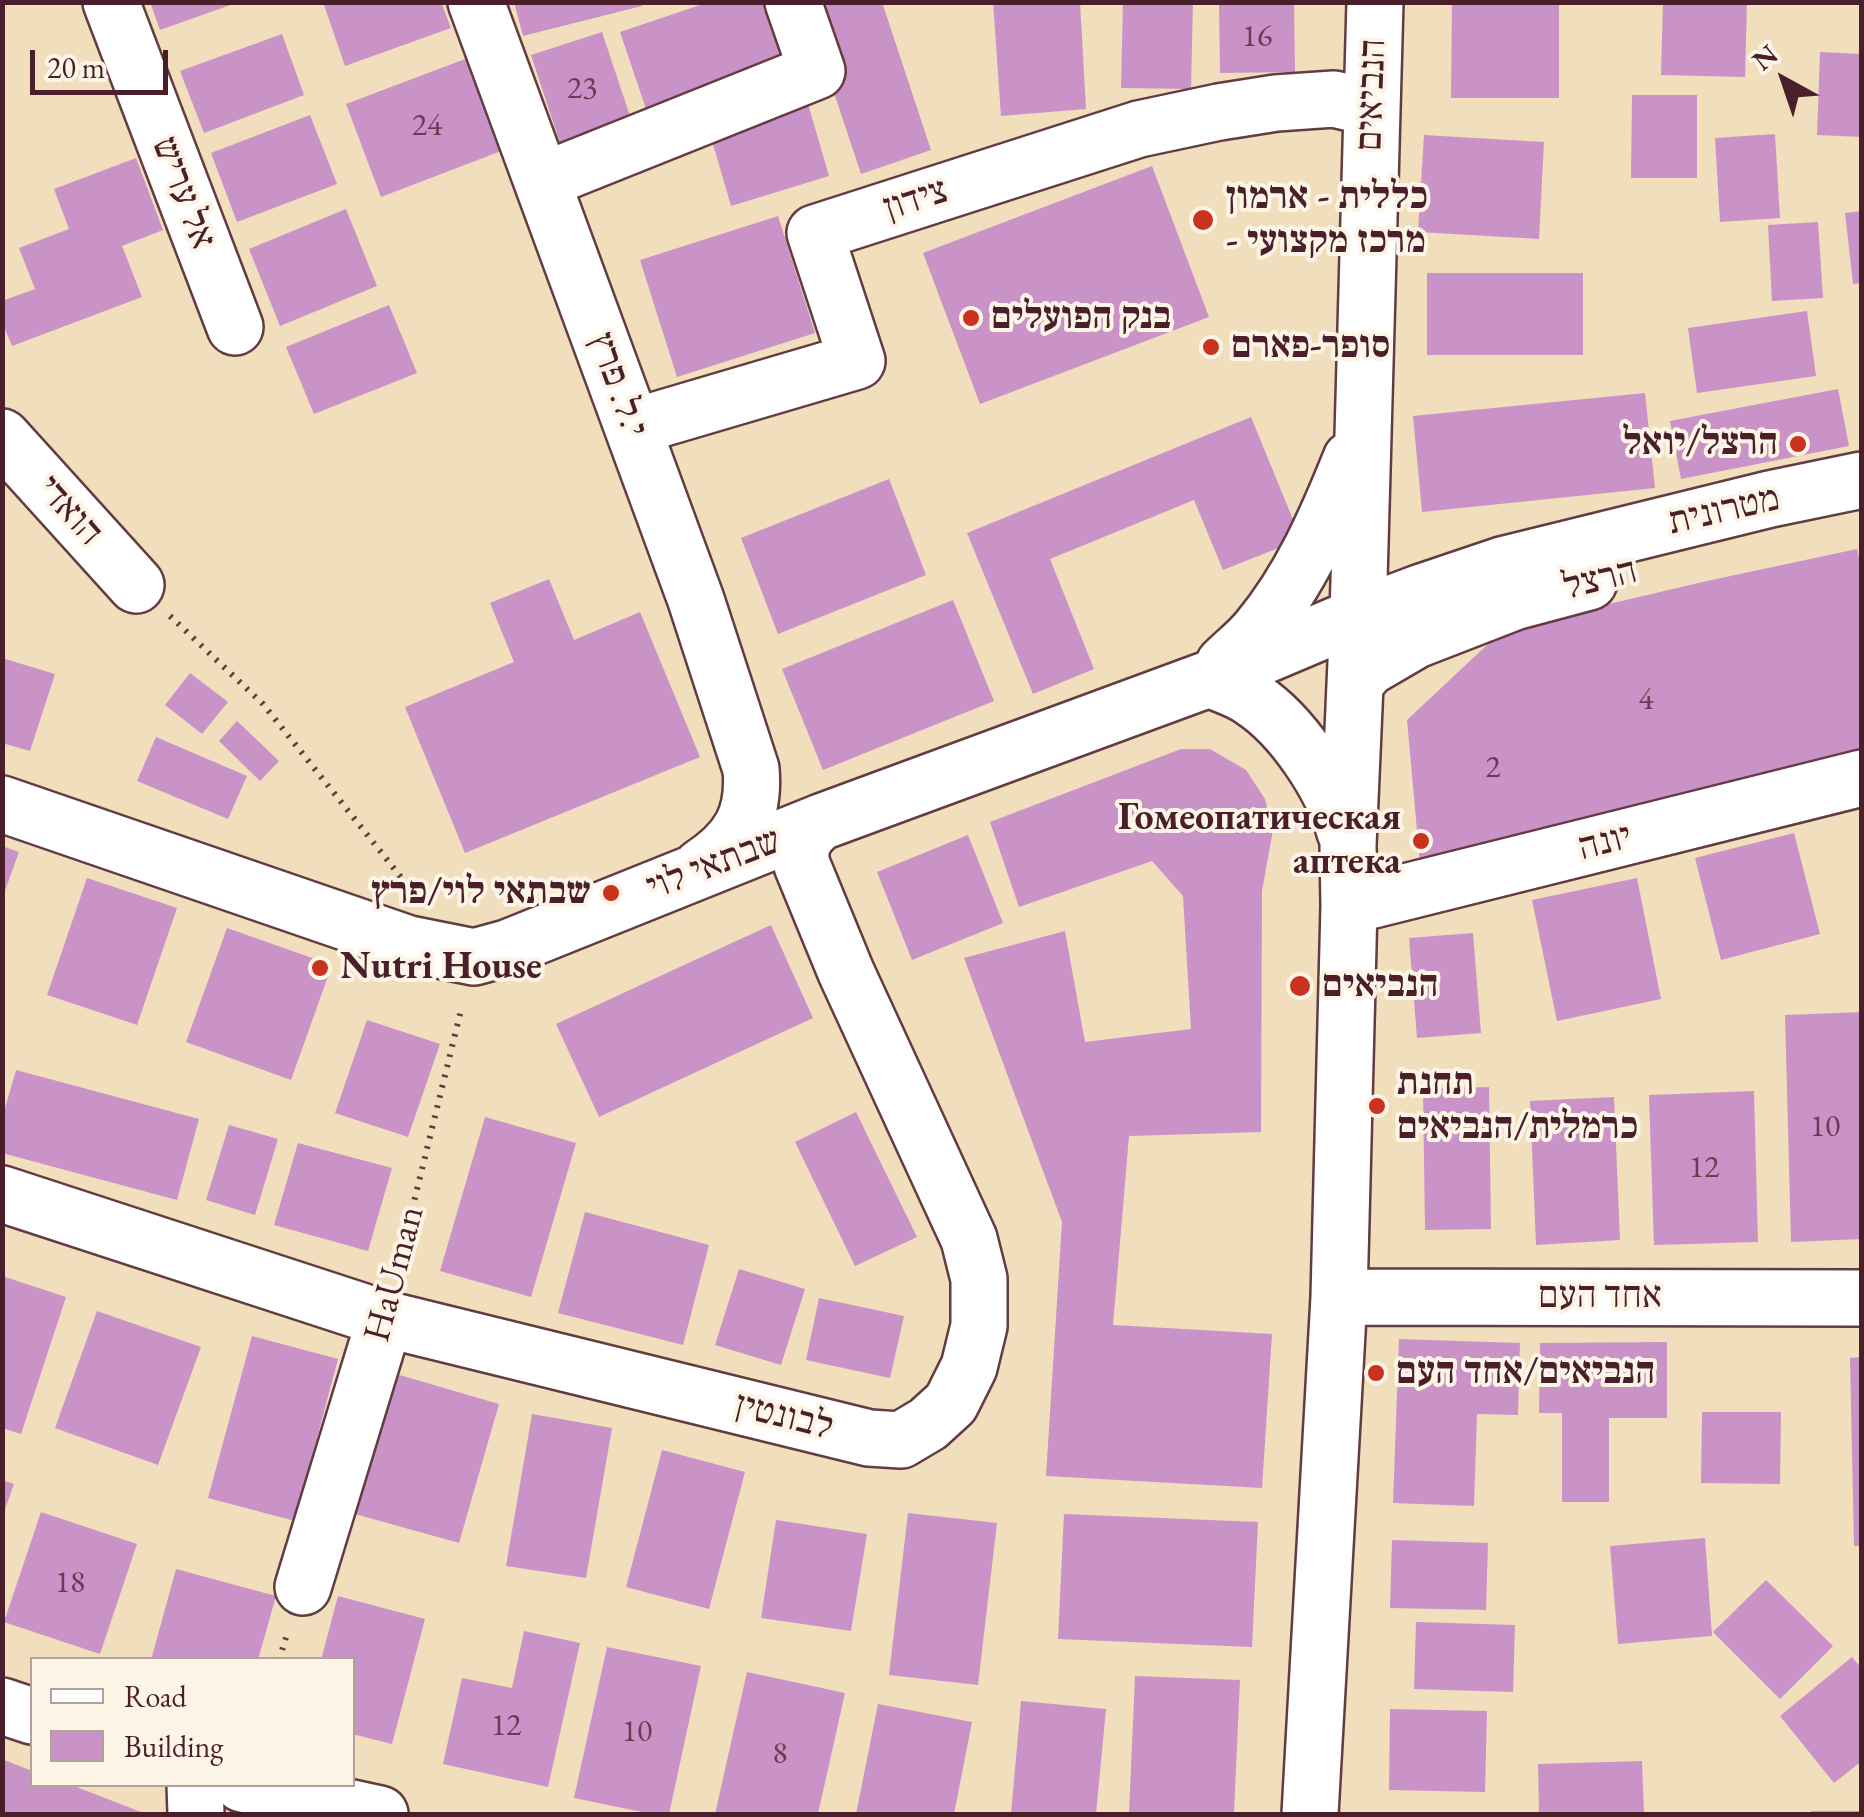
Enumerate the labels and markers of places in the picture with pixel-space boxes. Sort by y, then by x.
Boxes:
place label: כללית - ארמון - מרכז מקצועי [1226,175,1428,264]
marker: כללית - ארמון - מרכז מקצועי [1190,207,1216,233]
place label: בנק הפועלים [991,295,1171,341]
marker: בנק הפועלים [960,307,982,329]
place label: סופר-פארם [1231,324,1390,370]
marker: סופר-פארם [1200,336,1222,358]
place label: הרצל/יואל [1623,421,1778,467]
marker: הרצל/יואל [1787,433,1809,455]
place label: Гомеопатическая аптека [1118,796,1401,886]
marker: Гомеопатическая аптека [1410,830,1432,852]
place label: שבתאי לוי/פרץ [371,870,591,916]
marker: שבתאי לוי/פרץ [600,882,622,904]
place label: Nutri House [340,945,542,991]
marker: Nutri House [309,957,331,979]
place label: הנביאים [1322,963,1439,1009]
marker: הנביאים [1287,973,1313,999]
place label: תחנת כרמלית/הנביאים [1397,1061,1638,1150]
marker: תחנת כרמלית/הנביאים [1366,1095,1388,1117]
place label: הנביאים/אחד העם [1396,1350,1655,1396]
marker: הנביאים/אחד העם [1365,1362,1387,1384]

